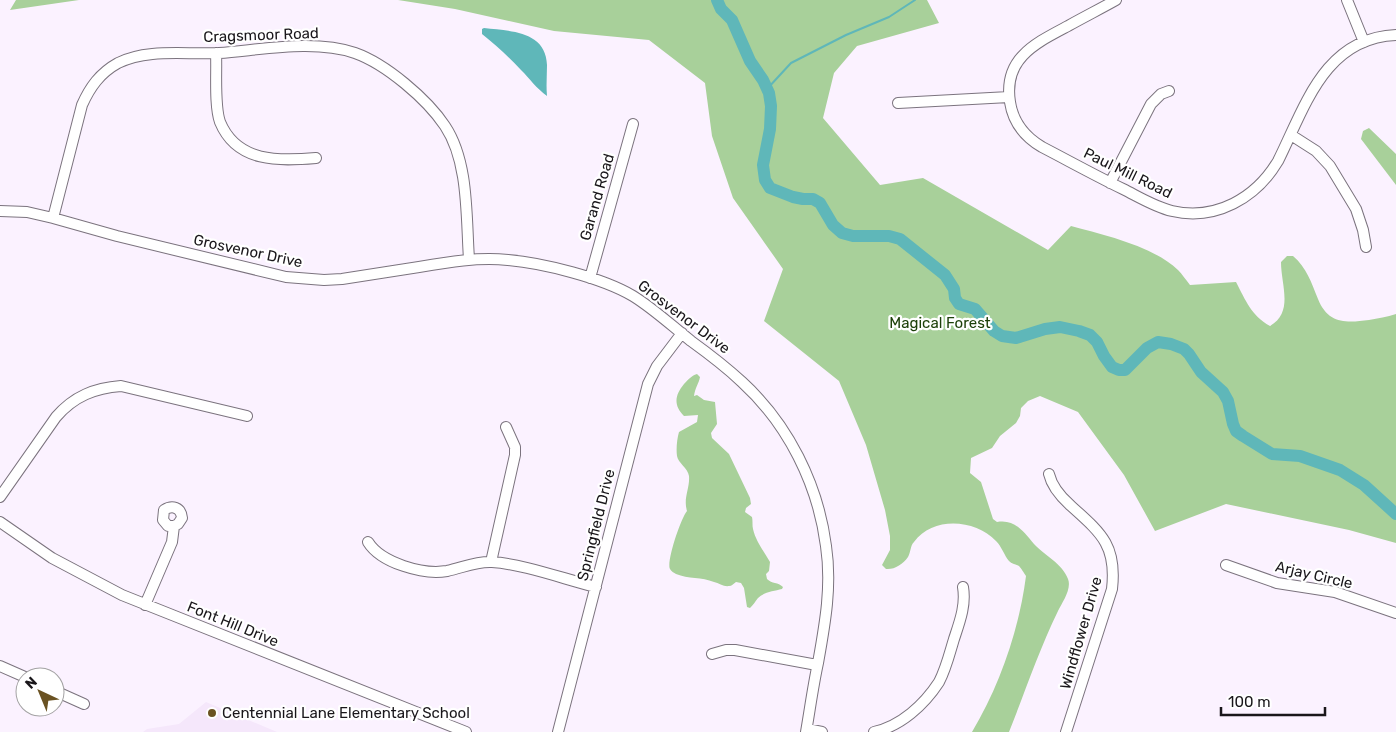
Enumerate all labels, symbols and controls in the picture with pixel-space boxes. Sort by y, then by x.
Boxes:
street label: Cragsmoor Road [203,24,319,46]
street label: Paul Mill Road [1081,144,1175,202]
street label: Garand Road [576,151,618,243]
street label: Grosvenor Drive [192,231,304,271]
street label: Grosvenor Drive [634,276,734,358]
park label: Magical Forest [889,314,991,332]
street label: Springfield Drive [573,467,619,583]
street label: Arjay Circle [1274,557,1354,593]
street label: Windflower Drive [1056,575,1106,691]
street label: Font Hill Drive [185,597,281,651]
north arrow [15,667,65,717]
text: N [22,673,41,693]
scale bar [1221,684,1325,716]
text: 100 m [1228,693,1270,711]
place label: Centennial Lane Elementary School [222,704,470,722]
marker: Centennial Lane Elementary School [206,707,218,719]

